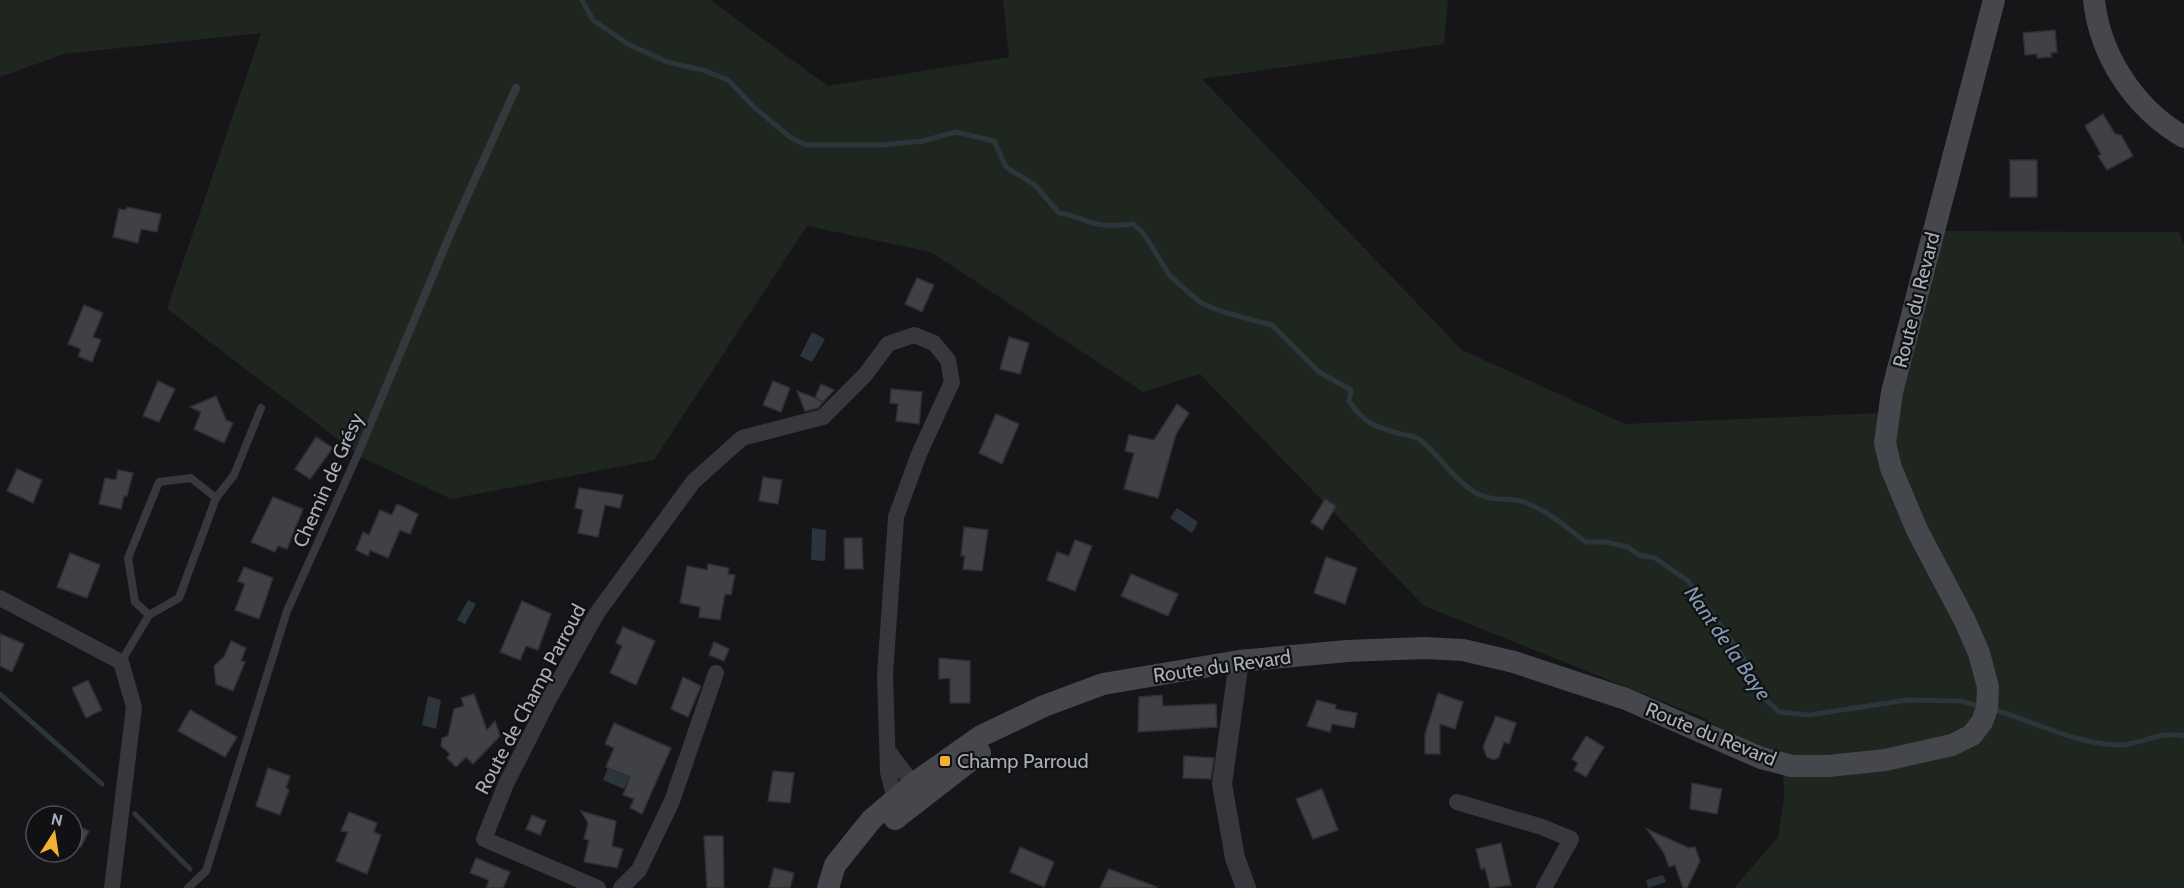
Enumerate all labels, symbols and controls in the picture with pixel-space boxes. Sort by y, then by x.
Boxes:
street label: Route du Revard [1888,230,1944,370]
street label: Chemin de Grésy [288,409,368,551]
water label: Nant de la Baye [1679,581,1777,705]
street label: Route de Champ Parroud [470,600,590,798]
street label: Route du Revard [1152,644,1292,688]
street label: Route du Revard [1642,697,1780,771]
place label: Champ Parroud [957,749,1089,773]
marker: Champ Parroud [938,754,952,768]
north arrow [24,804,84,864]
text: N [50,809,65,830]

